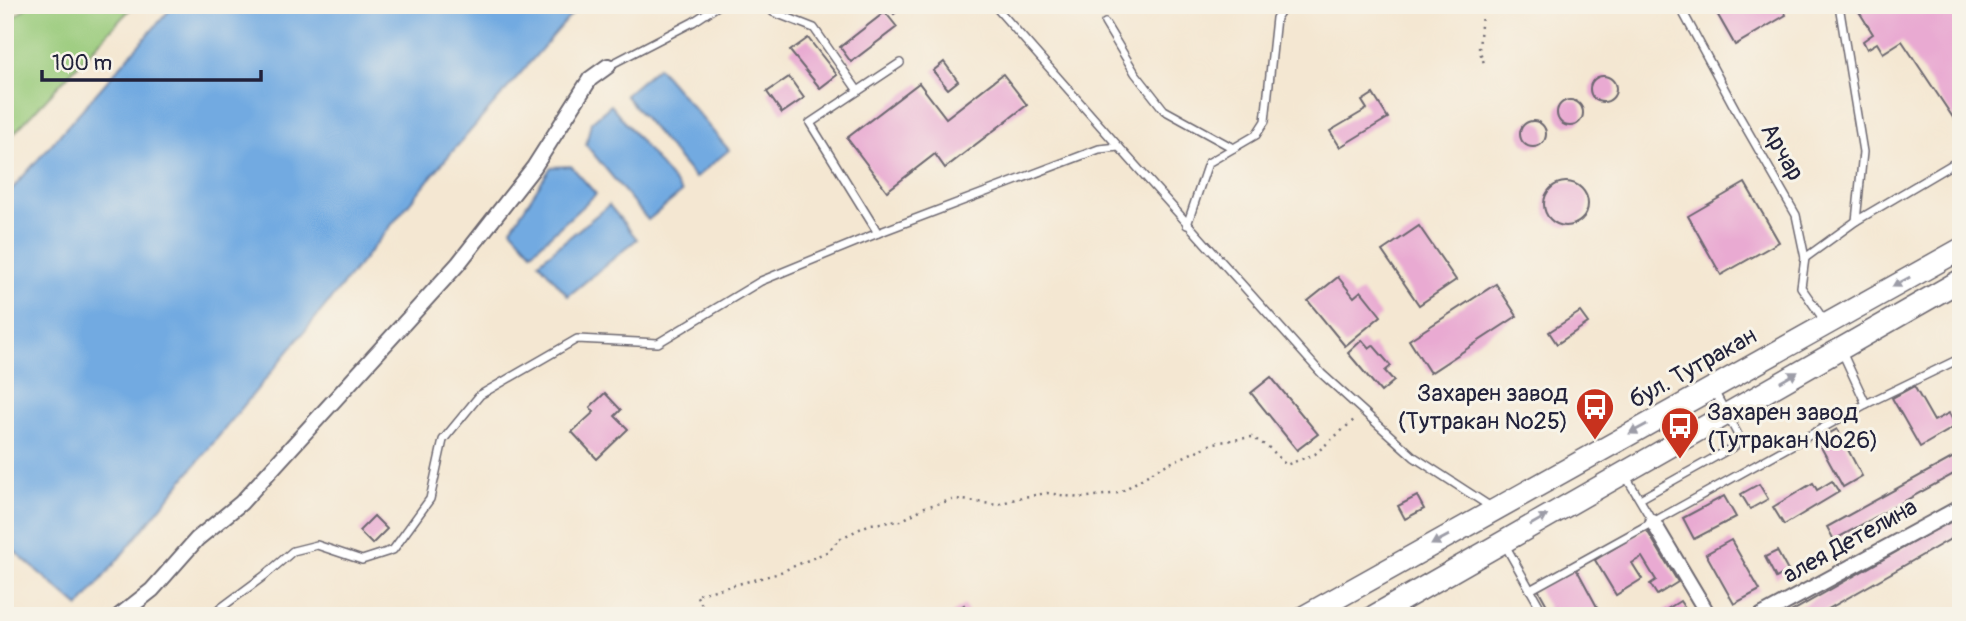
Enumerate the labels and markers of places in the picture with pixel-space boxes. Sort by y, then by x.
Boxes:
place label: Захарен завод (Тутракан №25) [1398,379,1569,436]
bus stop icon: Захарен завод (Тутракан №25) [1574,386,1616,441]
place label: Захарен завод (Тутракан №26) [1707,398,1878,455]
bus stop icon: Захарен завод (Тутракан №26) [1659,405,1701,460]

